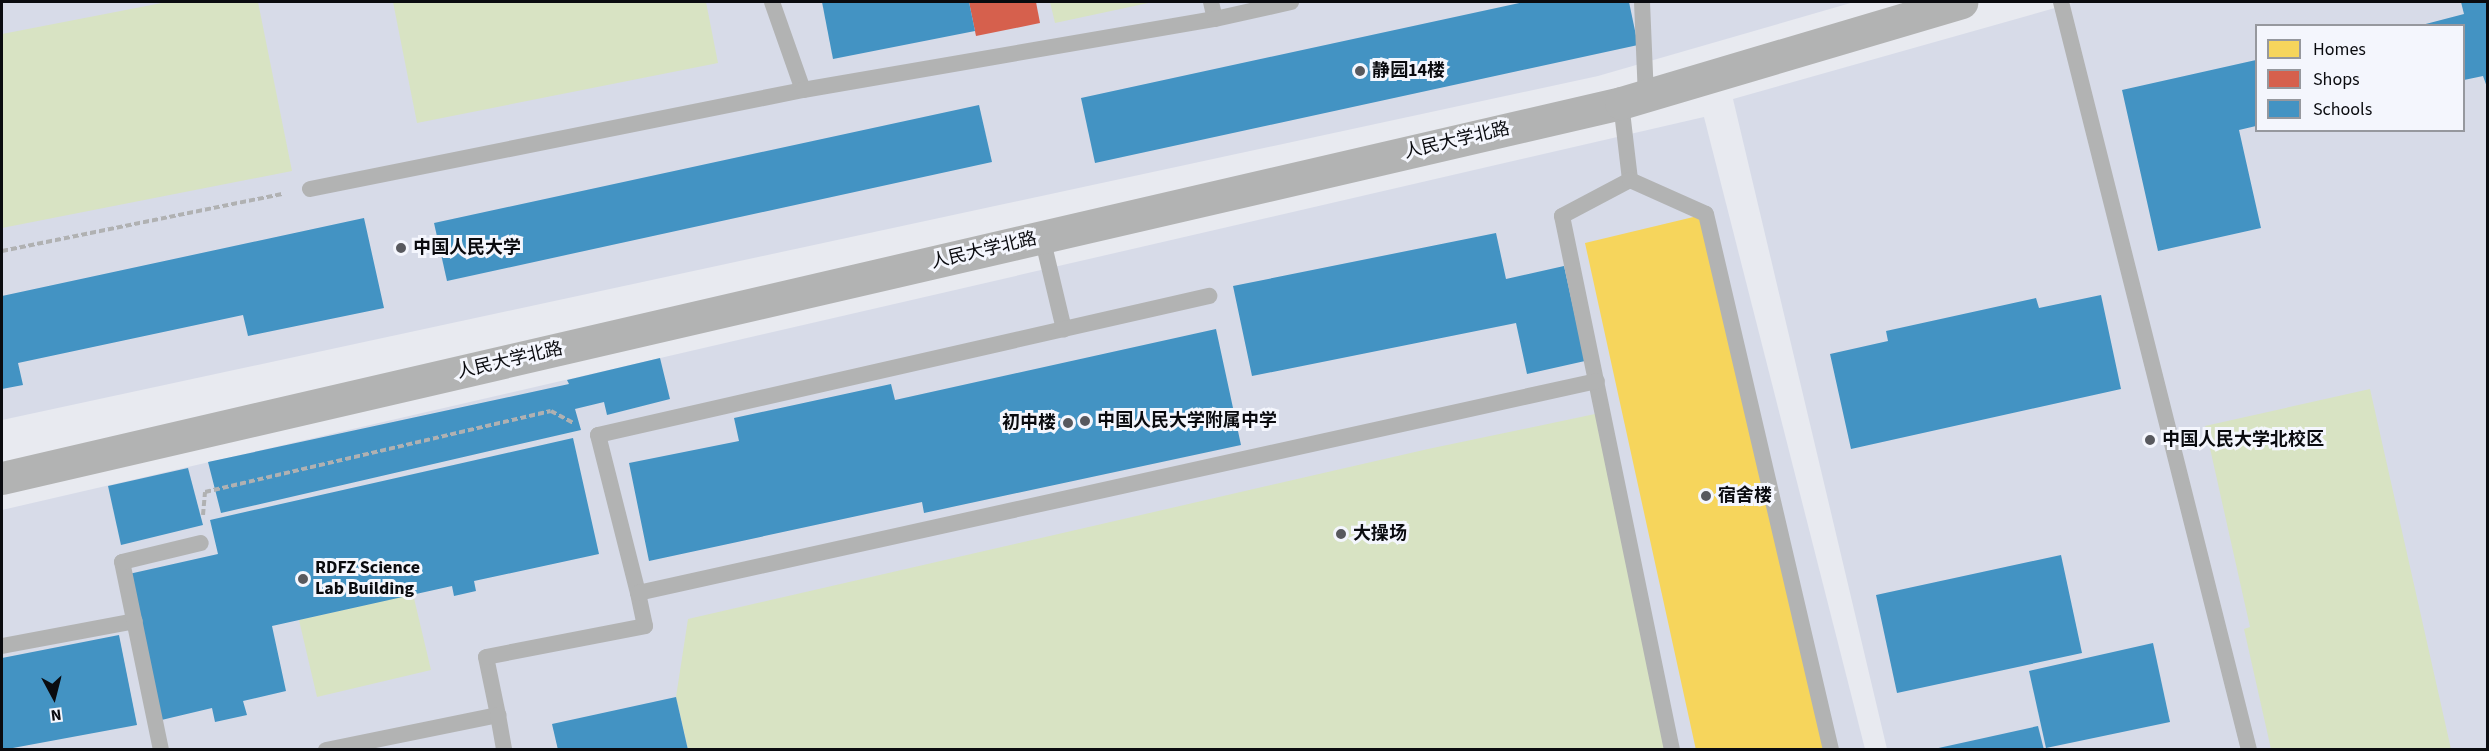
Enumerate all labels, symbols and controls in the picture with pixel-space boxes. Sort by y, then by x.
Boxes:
legend [2255,24,2465,132]
text: Homes [2313,37,2366,62]
place label: 静园14楼 [1372,60,1445,82]
marker: 静园14楼 [1353,64,1367,78]
text: Shops [2313,67,2360,92]
text: Schools [2313,97,2372,122]
street label: 人民大学北路 [1402,118,1512,164]
street label: 人民大学北路 [929,228,1039,274]
place label: 中国人民大学 [413,237,521,259]
marker: 中国人民大学 [394,241,408,255]
street label: 人民大学北路 [455,338,565,384]
place label: 中国人民大学附属中学 [1097,410,1277,432]
place label: 初中楼 [1002,412,1056,434]
marker: 中国人民大学附属中学 [1078,414,1092,428]
marker: 初中楼 [1061,416,1075,430]
place label: 中国人民大学北校区 [2162,429,2324,451]
marker: 中国人民大学北校区 [2143,433,2157,447]
place label: 宿舍楼 [1718,485,1772,507]
marker: 宿舍楼 [1699,489,1713,503]
place label: 大操场 [1353,523,1407,545]
marker: 大操场 [1334,527,1348,541]
place label: RDFZ Science Lab Building [315,558,420,600]
marker: RDFZ Science Lab Building [296,572,310,586]
north arrow [24,667,84,727]
text: N [50,703,63,726]

